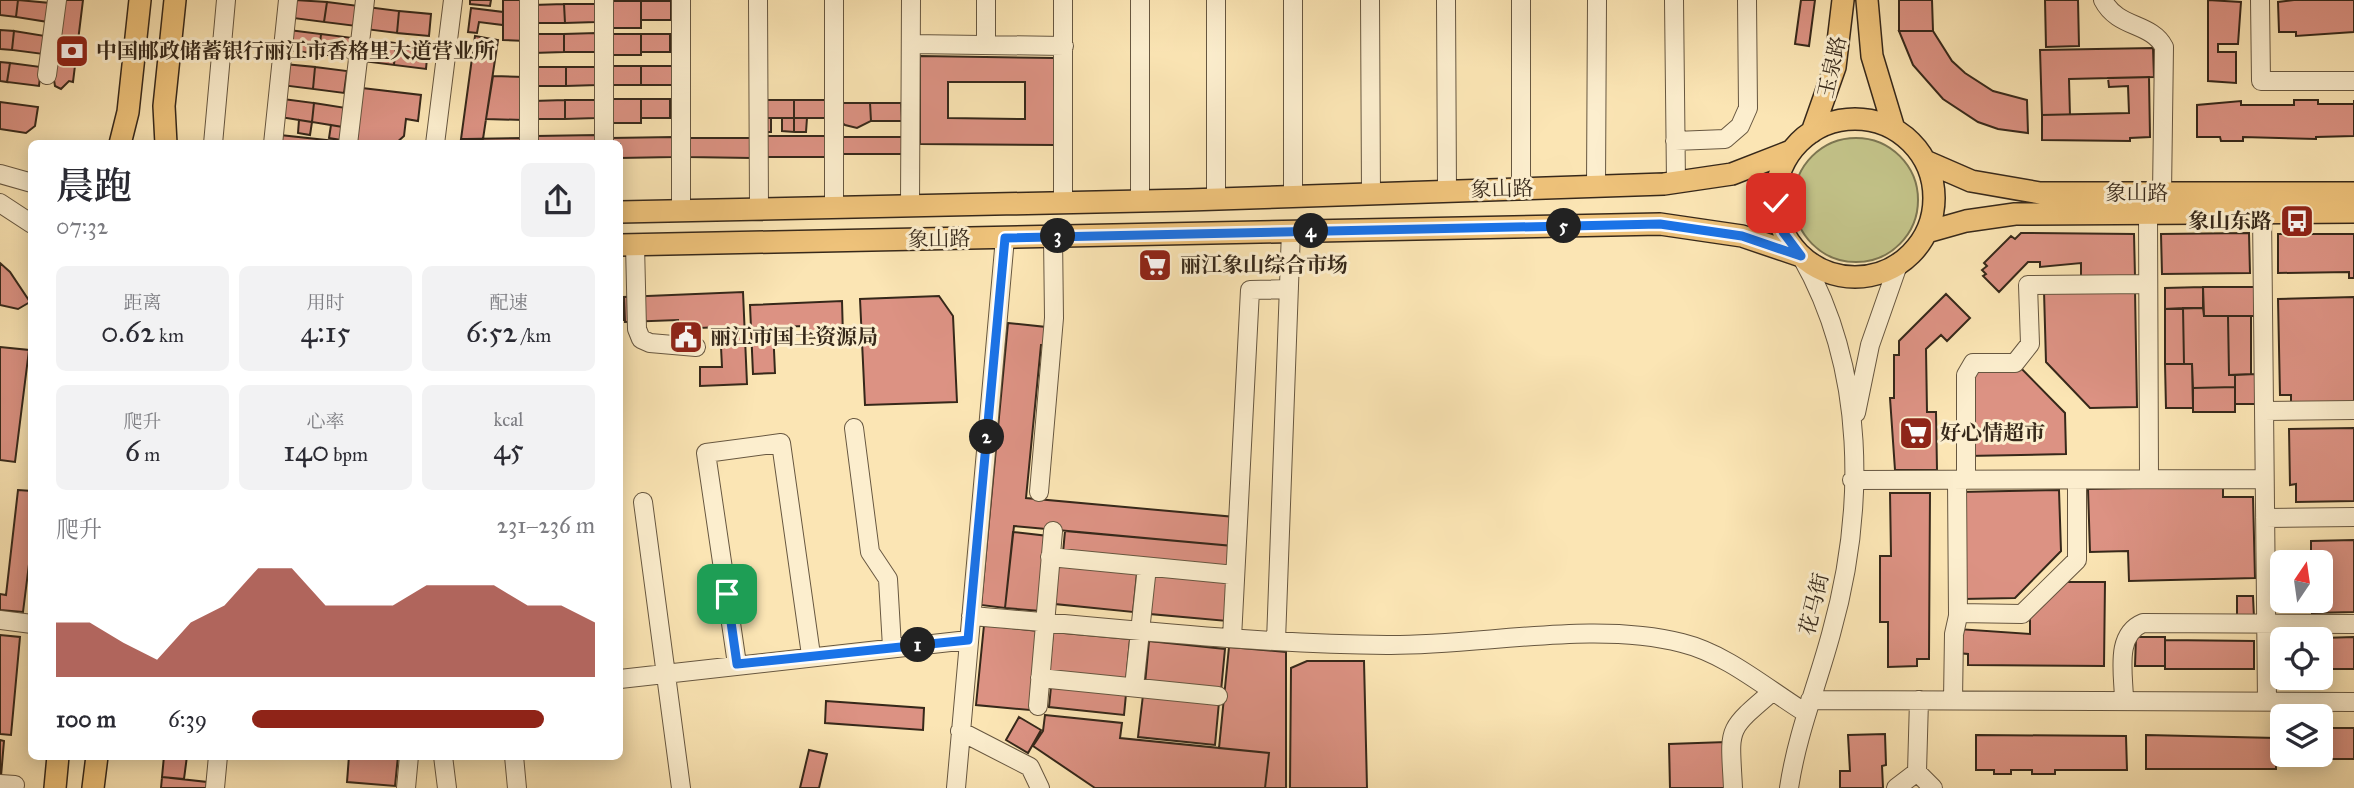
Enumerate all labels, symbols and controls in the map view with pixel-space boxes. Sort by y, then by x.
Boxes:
bank icon: 中国邮政储蓄银行丽江市香格里大道营业所 [53,32,91,70]
street label: 玉泉路 [1812,33,1852,101]
place label: 中国邮政储蓄银行丽江市香格里大道营业所 [96,38,495,64]
text: 晨跑 [56,163,132,209]
button: share [521,163,595,237]
pin [1746,173,1806,233]
street label: 象山路 [1470,175,1534,203]
street label: 象山路 [2106,180,2169,206]
icon: check [1757,184,1795,222]
bus stop icon: 象山东路 [2278,202,2316,240]
pin: 5 [1546,208,1582,244]
place label: 象山东路 [2188,208,2272,234]
text: 07:32 [56,212,108,240]
pin: 4 [1294,214,1328,248]
text: 5 [1559,214,1568,237]
pin: 3 [1040,218,1076,254]
text: 4 [1305,219,1316,242]
text: 3 [1054,224,1061,247]
street label: 象山路 [907,225,971,253]
supermarket icon: 丽江象山综合市场 [1136,246,1174,284]
place label: 丽江象山综合市场 [1180,252,1348,278]
text: 距离 [123,291,162,314]
text: 用时 [306,291,345,314]
text: 配速 [489,291,528,314]
text: 0.62 [101,314,155,350]
text: 4:15 [301,314,350,350]
text: 6:52 [466,314,517,350]
public building icon: 丽江市国土资源局 [667,318,705,356]
text: km [155,324,184,347]
text: /km [517,324,551,347]
place label: 丽江市国土资源局 [710,324,878,350]
text: kcal [494,408,523,431]
text: 爬升 [123,410,162,433]
text: 心率 [306,410,345,433]
supermarket icon: 好心情超市 [1897,414,1935,452]
pin: 2 [970,420,1004,454]
place label: 好心情超市 [1940,420,2045,446]
text: 2 [982,425,991,448]
text: 45 [493,431,524,467]
text: 6 [125,433,140,469]
text: 140 [283,433,329,469]
text: m [140,443,160,466]
text: bpm [329,443,368,466]
text: 231–236 m [497,511,595,539]
text: 爬升 [56,515,102,543]
north arrow [2270,550,2333,612]
map controls [2270,550,2333,767]
pin [697,564,757,624]
street label: 花马街 [1794,570,1834,638]
icon: arrive [708,575,746,613]
button: locate [2270,627,2333,690]
pin: 1 [900,628,936,662]
text: 1 [914,633,921,656]
button: layers [2270,704,2333,767]
text: 100 m [56,705,116,733]
text: 6:39 [168,705,207,733]

